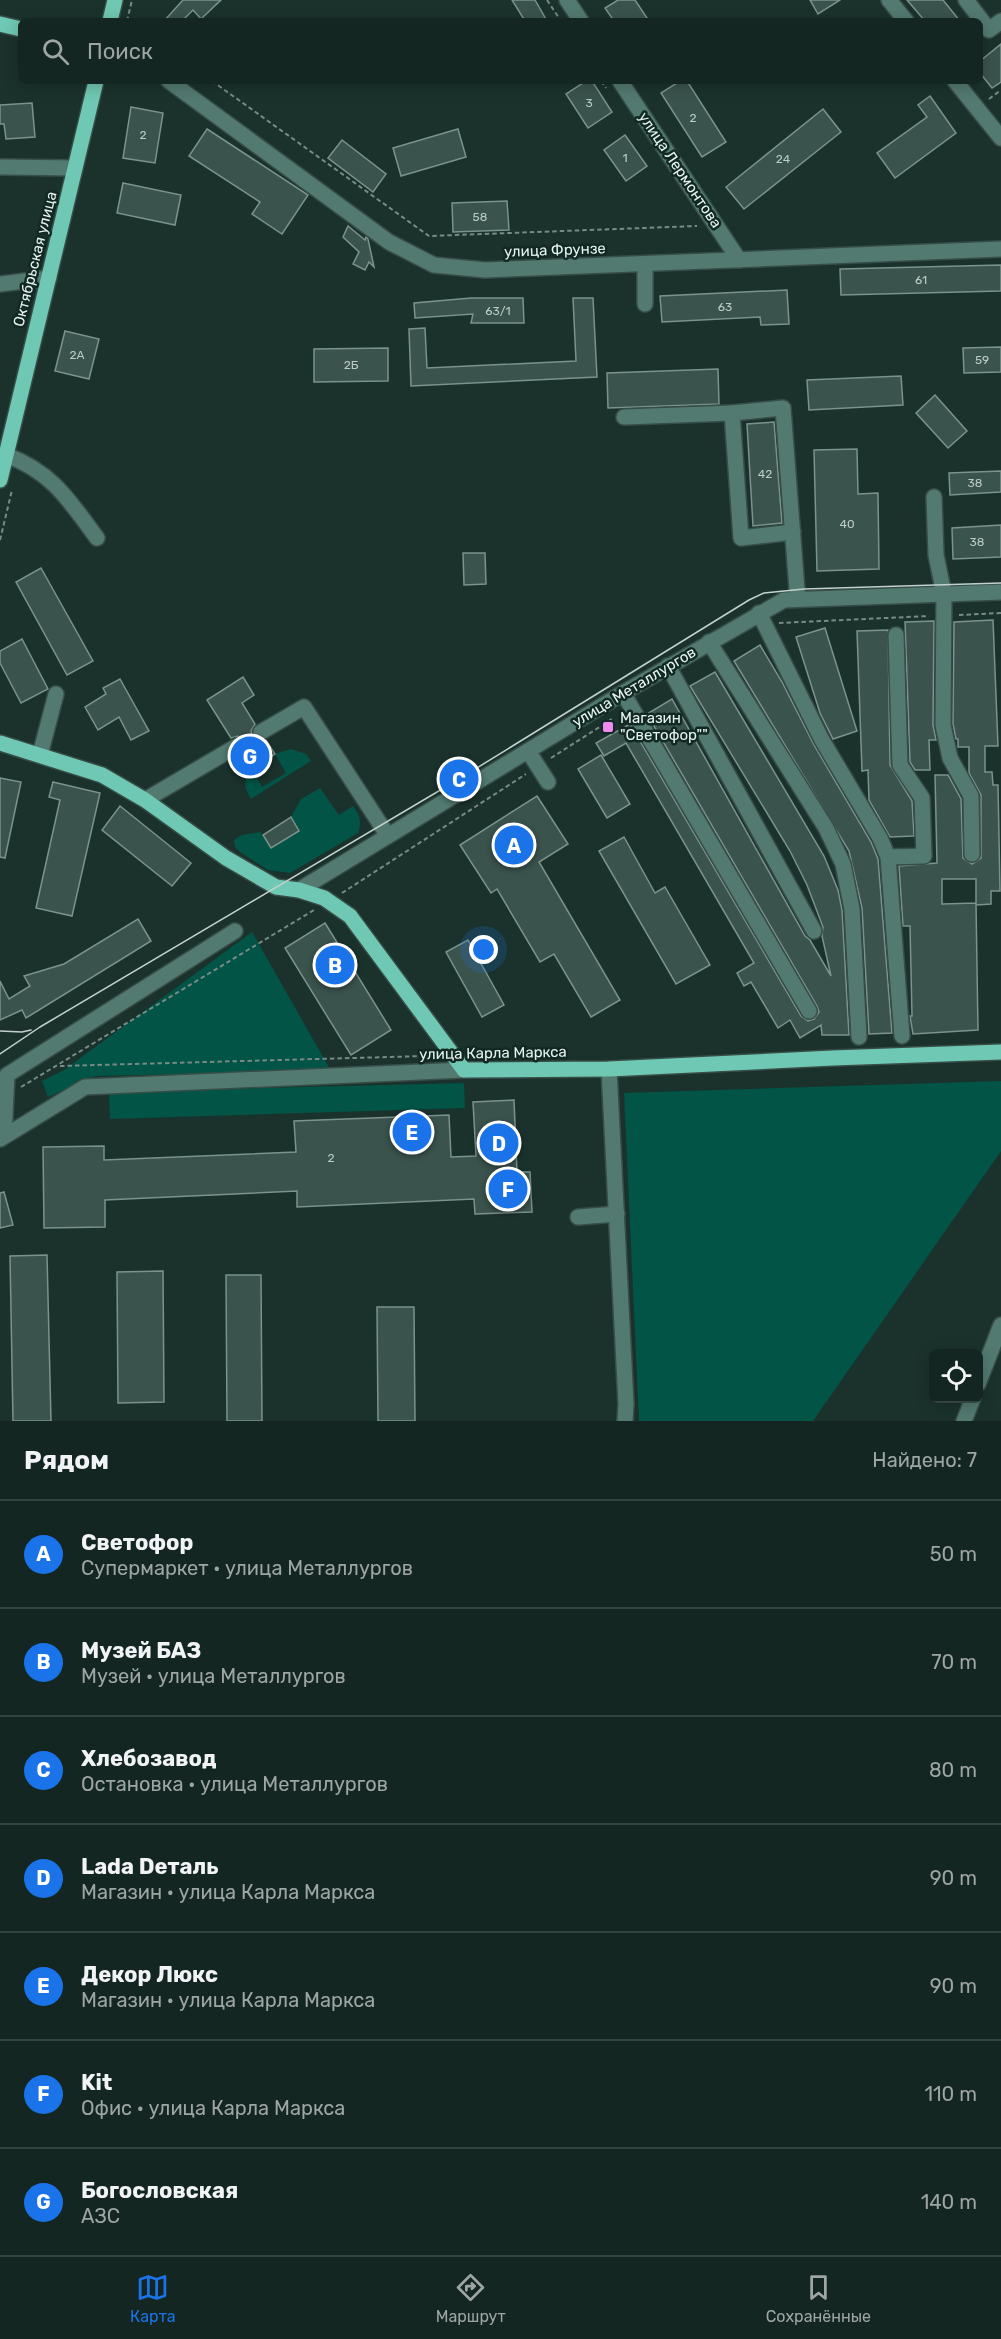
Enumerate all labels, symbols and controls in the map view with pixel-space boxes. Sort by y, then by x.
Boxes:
search box [18,18,983,84]
icon: search [39,35,72,68]
text: Поиск [87,38,153,65]
house number: 3 [585,96,593,110]
street label: улица Лермонтова [635,109,725,231]
house number: 2 [689,111,697,125]
house number: 2 [139,128,147,142]
house number: 1 [622,151,628,165]
house number: 24 [776,152,791,166]
street label: Октябрьская улица [9,189,61,329]
house number: 58 [473,210,487,224]
street label: улица Фрунзе [504,239,606,261]
house number: 61 [915,273,927,287]
house number: 63 [718,300,732,314]
house number: 63/1 [485,304,511,318]
house number: 2А [69,348,85,362]
house number: 59 [975,353,989,367]
house number: 2Б [344,358,359,372]
house number: 42 [758,467,772,481]
house number: 38 [968,476,982,490]
house number: 40 [839,517,855,531]
house number: 38 [970,535,984,549]
street label: улица Металлургов [569,643,699,731]
place label: Магазин "Светофор"" [620,709,708,744]
marker: Магазин "Светофор"" [601,720,615,734]
pin: G [230,734,270,778]
pin: C [440,756,478,802]
pin: A [494,822,534,868]
your location [469,935,498,964]
pin: B [316,942,354,988]
street label: улица Карла Маркса [419,1043,567,1063]
pin: E [392,1110,432,1154]
pin: D [480,1120,518,1166]
house number: 2 [327,1151,335,1165]
pin: F [488,1166,528,1212]
map controls [929,1349,983,1403]
button: locate [929,1349,983,1403]
text: Рядом [24,1445,109,1476]
text: Найдено: 7 [872,1448,977,1472]
text: Светофор [81,1529,193,1556]
text: A [36,1542,51,1566]
text: 50 m [930,1542,977,1566]
text: Супермаркет · улица Металлургов [81,1556,413,1580]
text: Музей БАЗ [81,1637,201,1664]
text: B [36,1650,51,1674]
text: 70 m [931,1650,977,1674]
text: Музей · улица Металлургов [81,1664,346,1688]
text: Хлебозавод [81,1745,216,1772]
text: C [36,1758,51,1782]
text: 80 m [929,1758,977,1782]
text: Остановка · улица Металлургов [81,1772,388,1796]
text: Lada Dеталь [81,1853,219,1880]
text: D [36,1866,51,1890]
text: 90 m [930,1866,977,1890]
text: Магазин · улица Карла Маркса [81,1880,375,1904]
text: Декор Люкс [81,1961,218,1988]
text: E [37,1974,50,1998]
text: 90 m [930,1974,977,1998]
text: Магазин · улица Карла Маркса [81,1988,375,2012]
text: Kit [81,2069,112,2096]
text: F [37,2082,50,2106]
text: 110 m [925,2082,977,2106]
text: Офис · улица Карла Маркса [81,2096,345,2120]
text: Богословская [81,2177,238,2204]
text: G [36,2190,51,2214]
text: 140 m [921,2190,977,2214]
text: АЗС [81,2204,120,2228]
tab: Карта [130,2271,176,2326]
tab: Маршрут [436,2271,506,2326]
tab: Сохранённые [766,2271,871,2326]

